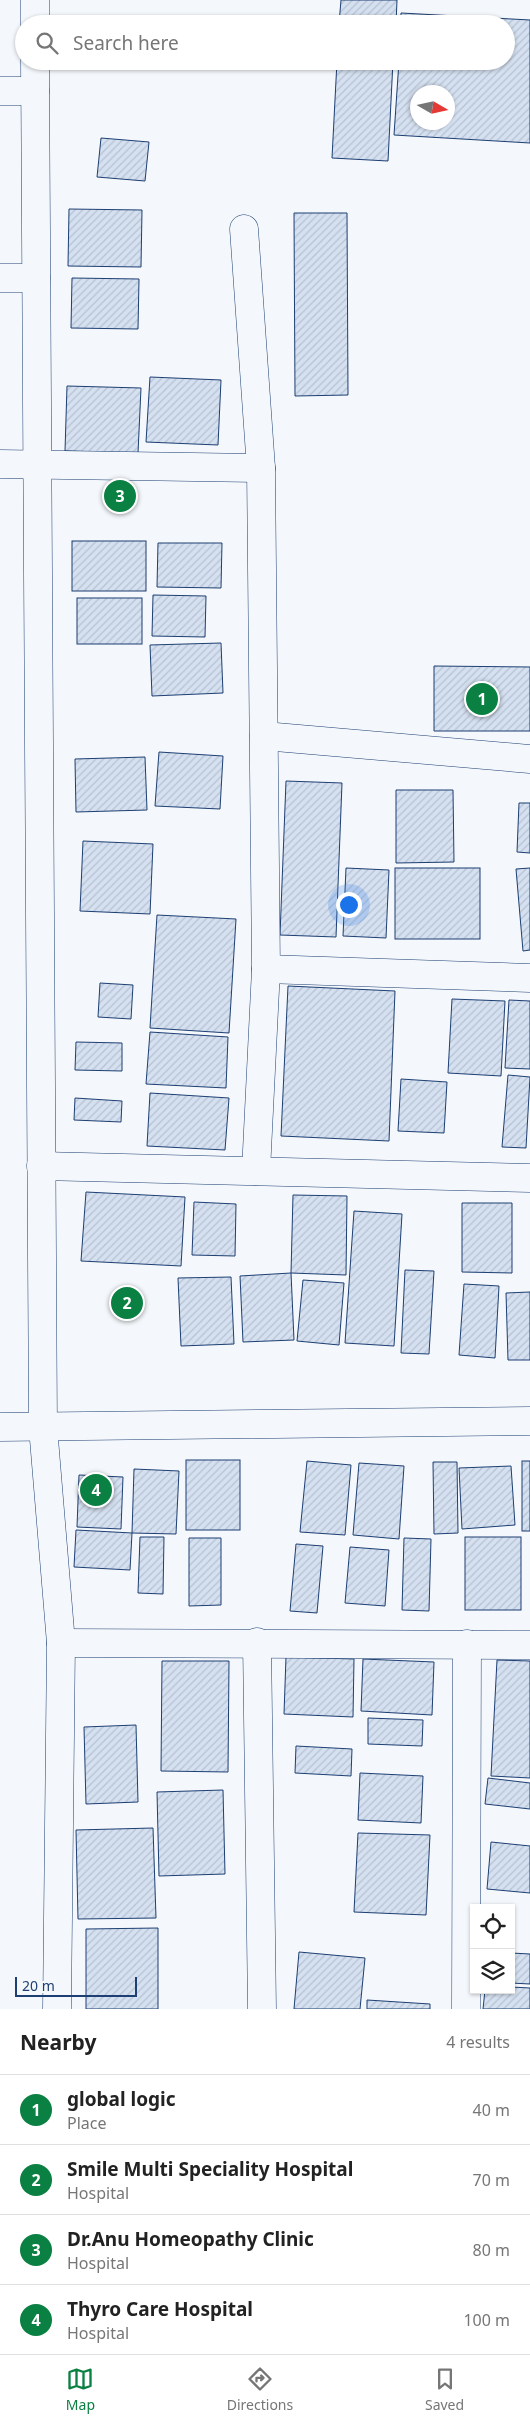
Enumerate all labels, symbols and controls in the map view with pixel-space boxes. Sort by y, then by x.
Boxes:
search box [15,15,515,70]
icon: search [33,29,61,57]
text: Search here [73,30,179,56]
north arrow [410,85,455,130]
pin: 3 [104,477,136,515]
pin: 1 [466,680,498,718]
your location [336,892,362,918]
pin: 2 [111,1284,143,1322]
pin: 4 [80,1471,112,1509]
map controls [470,1904,515,1994]
button: locate [470,1904,515,1949]
button: layers [470,1949,515,1994]
scale bar [15,1974,138,1997]
text: 20 m [22,1976,55,1995]
text: Nearby [20,2028,96,2056]
text: 4 results [446,2031,510,2053]
text: global logic [67,2086,176,2112]
text: 1 [31,2099,41,2121]
text: 40 m [473,2099,510,2121]
text: Place [67,2112,107,2134]
text: Smile Multi Speciality Hospital [67,2156,353,2182]
text: 2 [31,2169,41,2191]
text: 70 m [473,2169,510,2191]
text: Hospital [67,2182,129,2204]
text: Dr.Anu Homeopathy Clinic [67,2226,314,2252]
text: 3 [31,2239,41,2261]
text: 80 m [473,2239,510,2261]
text: Hospital [67,2252,129,2274]
text: Thyro Care Hospital [67,2296,253,2322]
text: 4 [31,2309,41,2331]
text: 100 m [463,2309,510,2331]
text: Hospital [67,2322,129,2344]
tab: Map [66,2365,95,2414]
tab: Directions [227,2365,293,2414]
tab: Saved [425,2365,464,2414]

